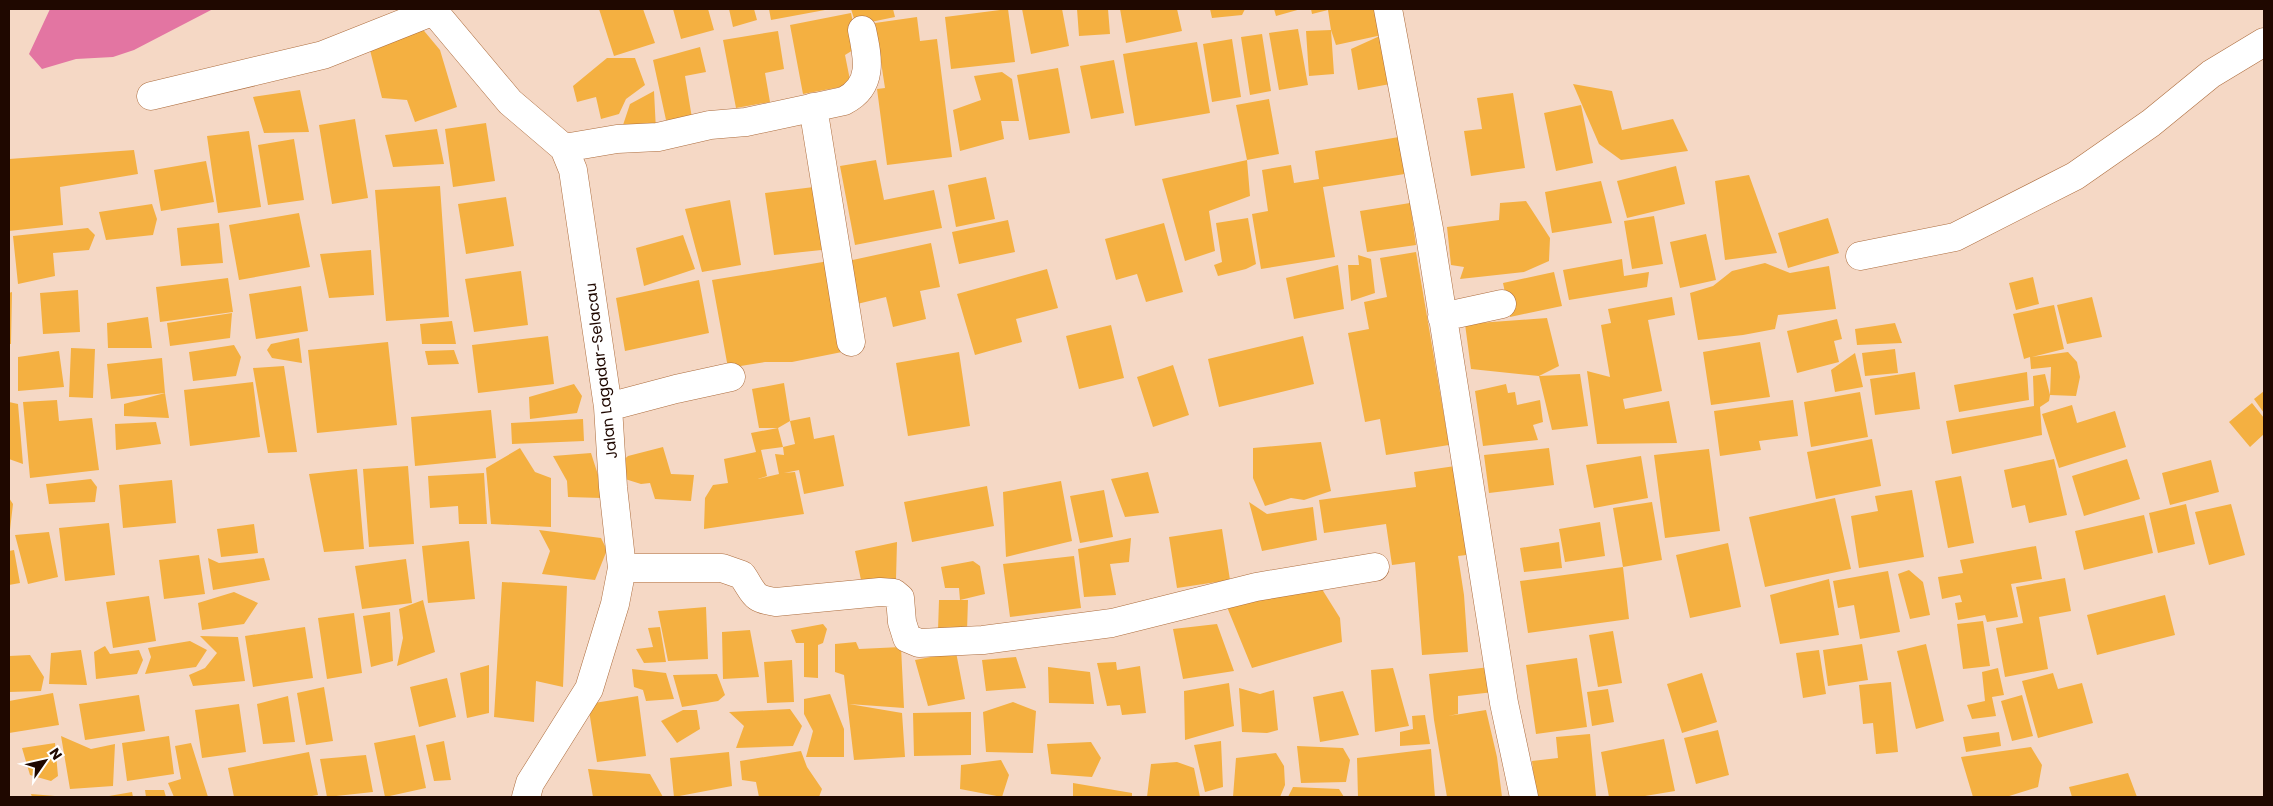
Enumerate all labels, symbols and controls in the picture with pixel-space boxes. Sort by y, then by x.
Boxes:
street label: Jalan Lagadar-Selacau [580,282,622,460]
north arrow [20,736,70,786]
text: N [45,744,67,764]

